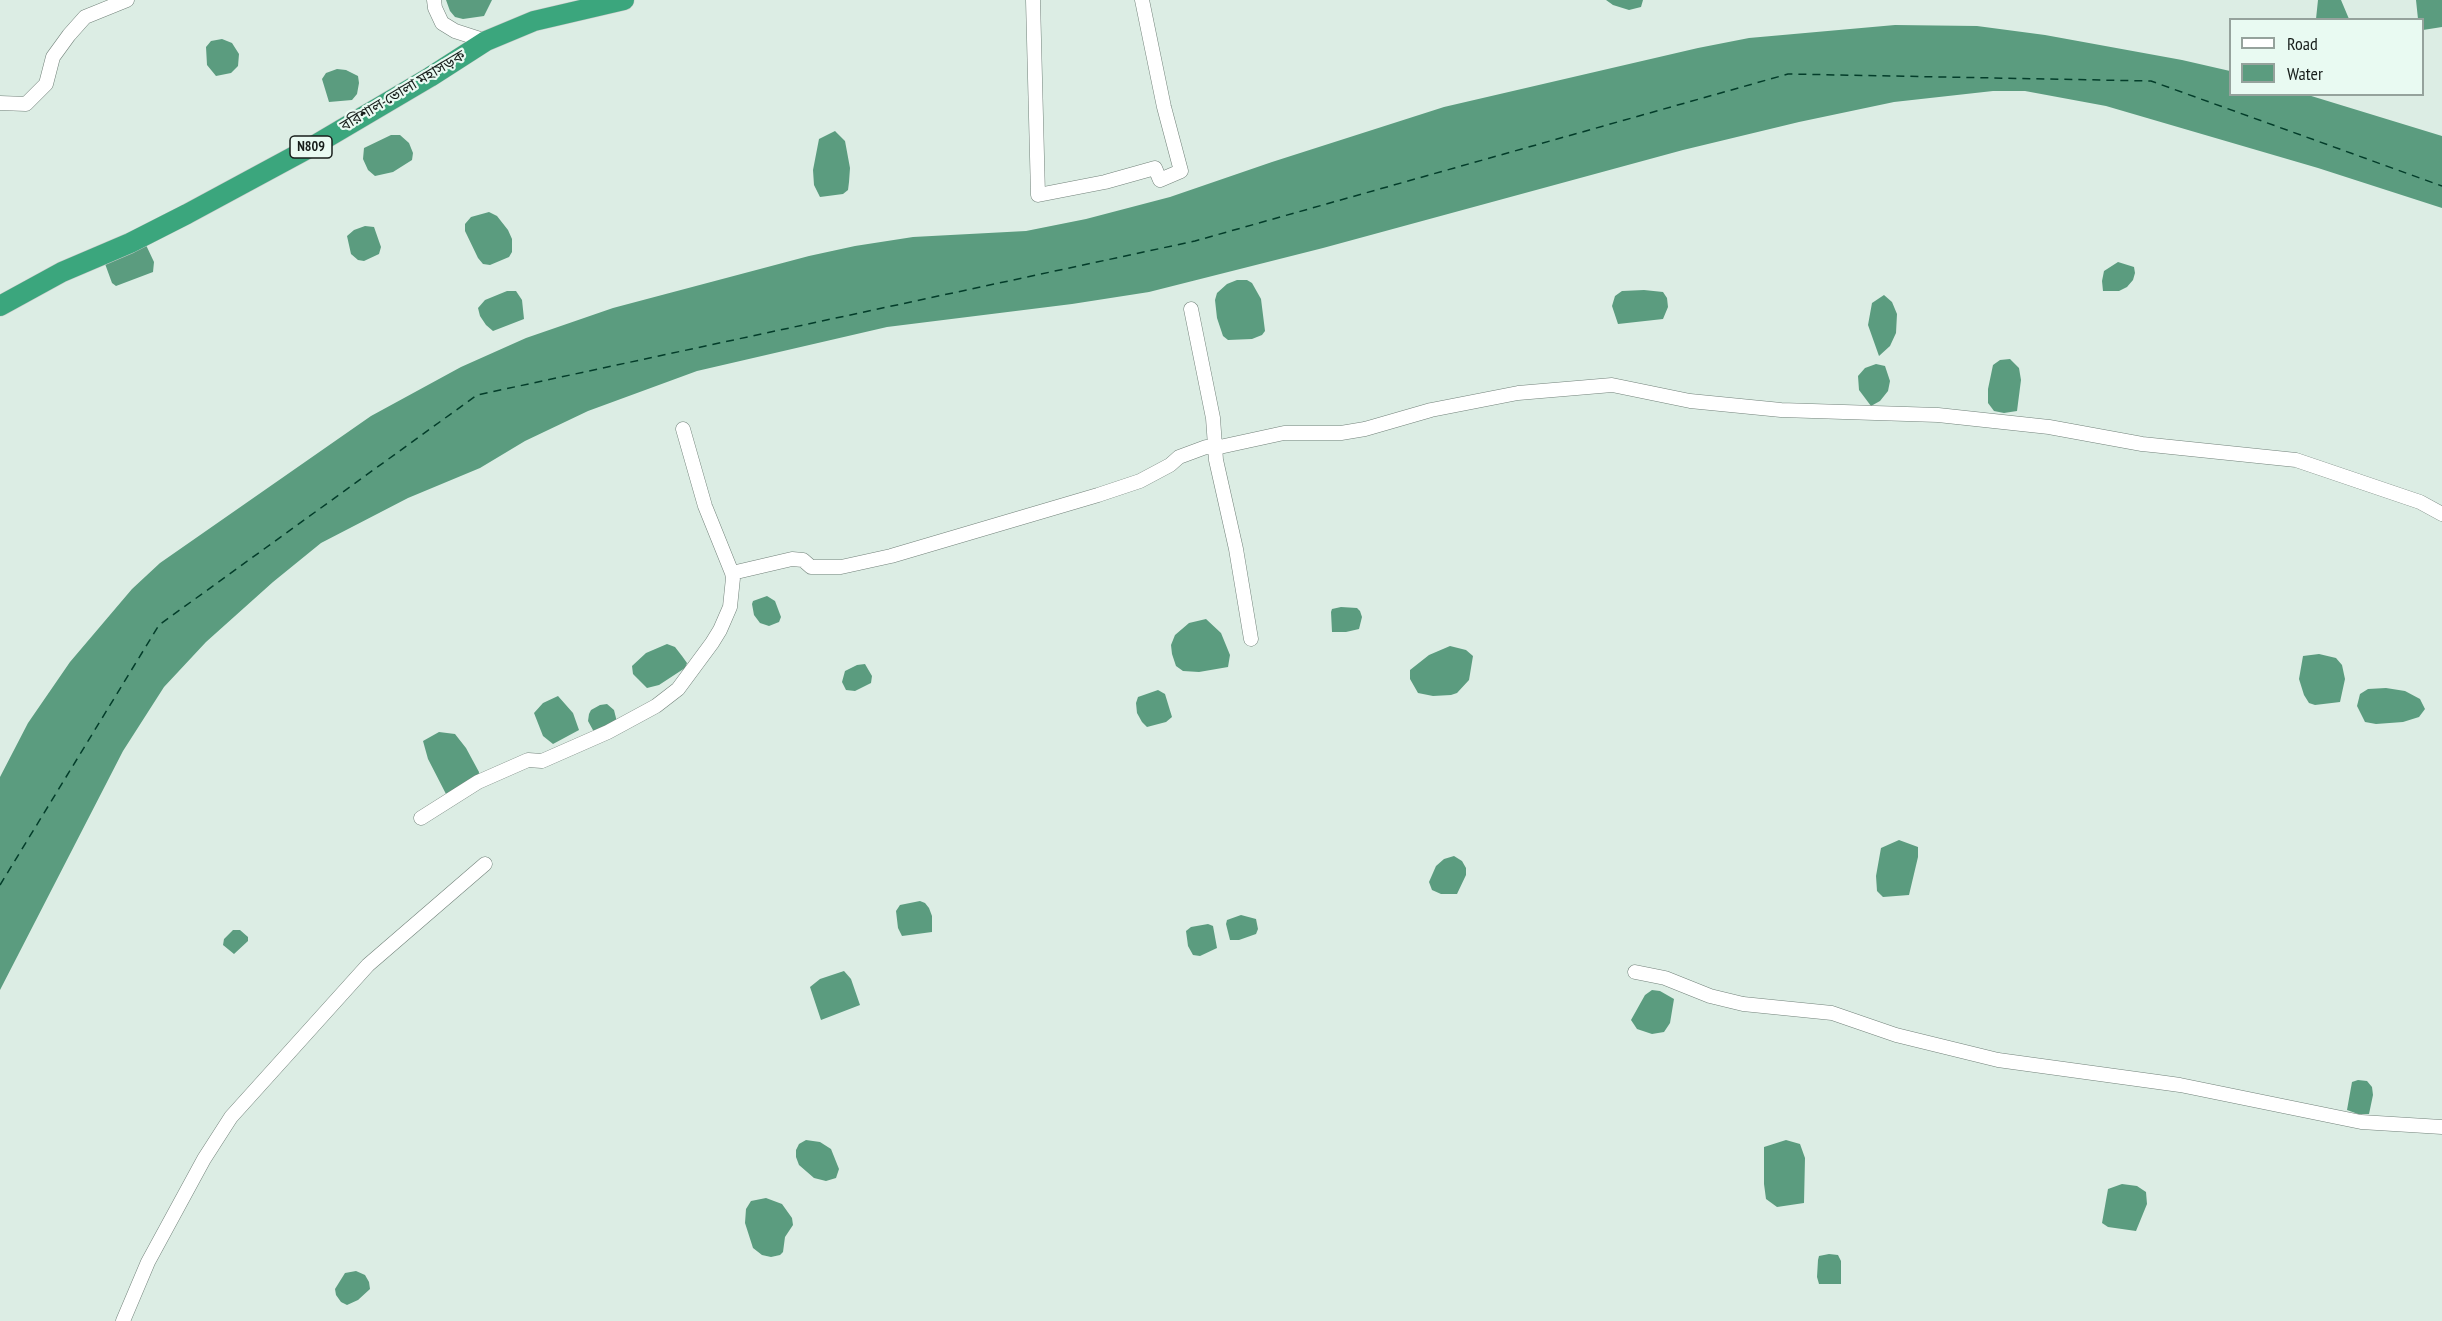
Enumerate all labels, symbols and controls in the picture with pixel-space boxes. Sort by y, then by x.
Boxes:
legend [2229,18,2424,96]
text: Road [2287,32,2318,55]
street label: বরিশাল-ভোলা মহাসড়ক [337,47,469,135]
text: Water [2287,62,2323,85]
road number: N809 [290,136,332,158]

